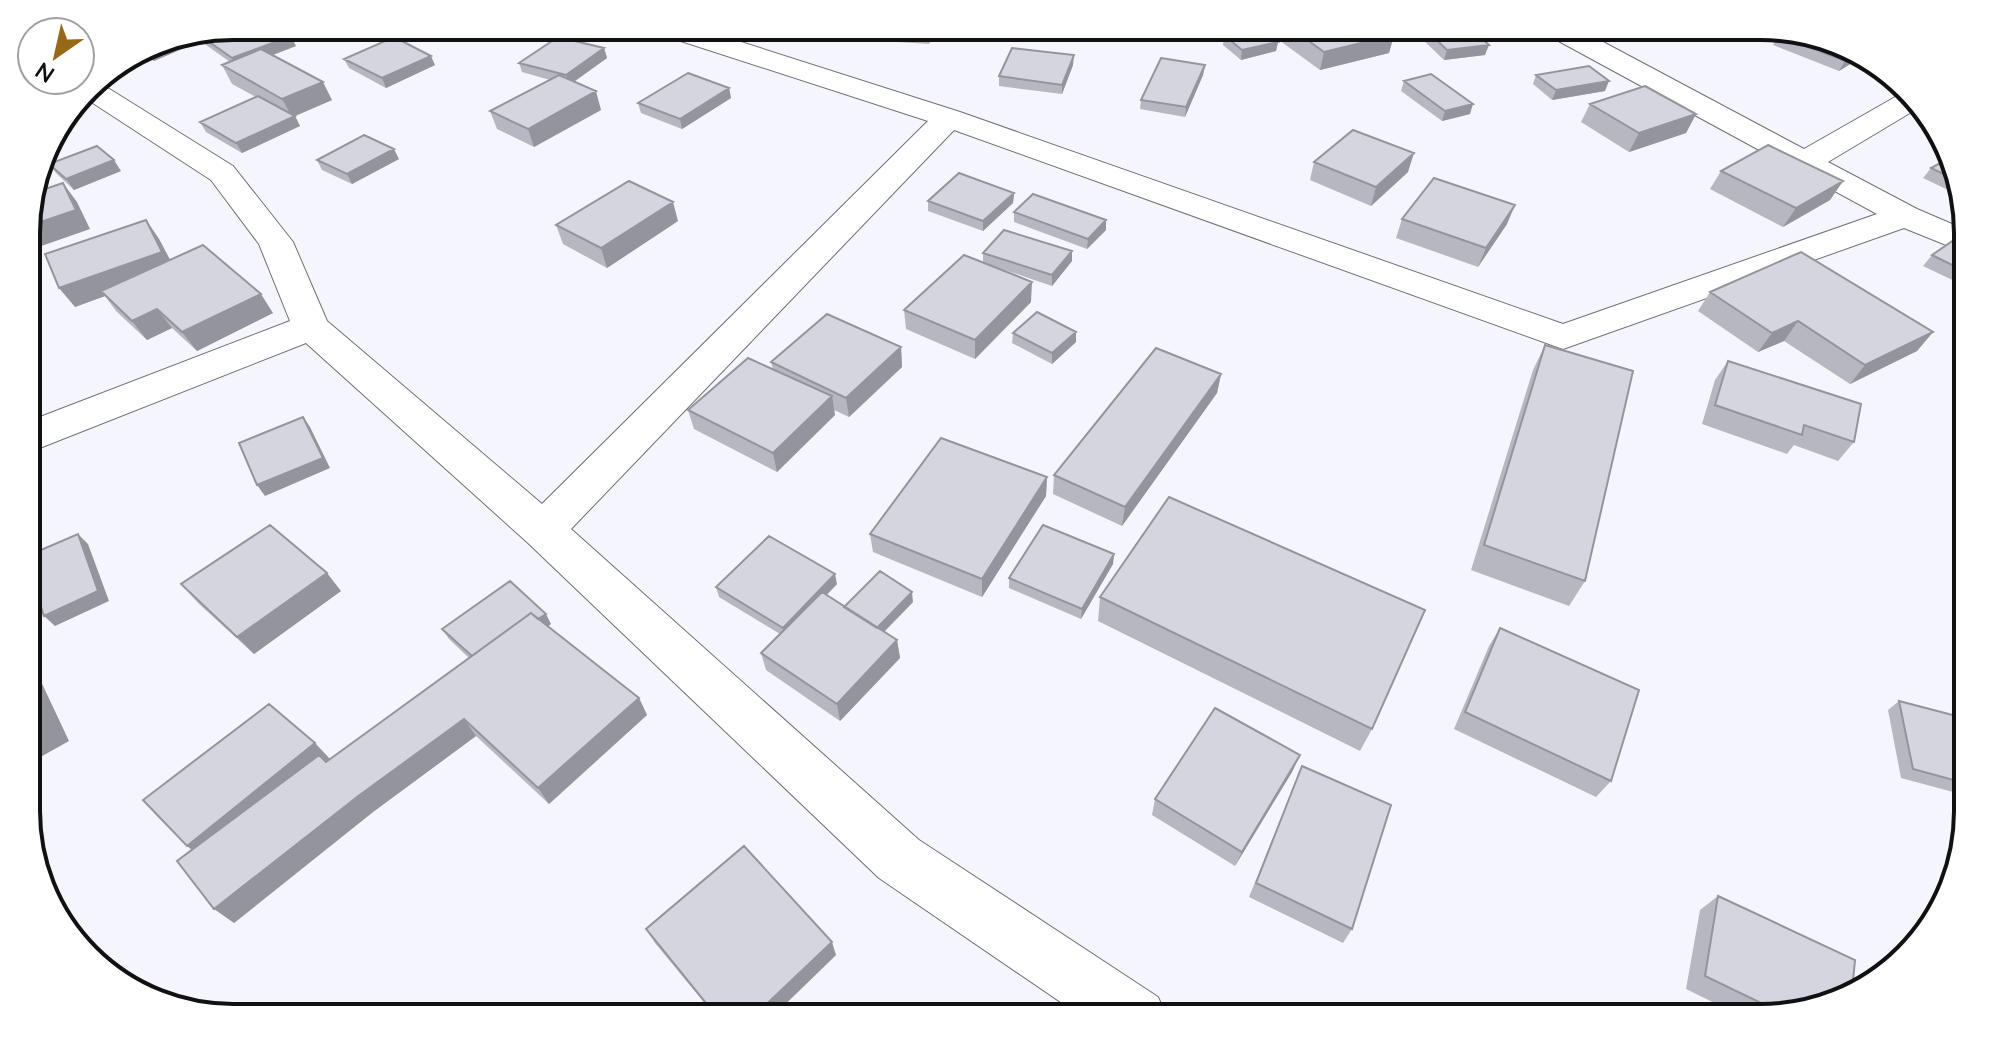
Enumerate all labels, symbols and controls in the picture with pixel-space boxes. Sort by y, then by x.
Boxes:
north arrow [16,16,96,96]
text: N [30,57,59,89]

